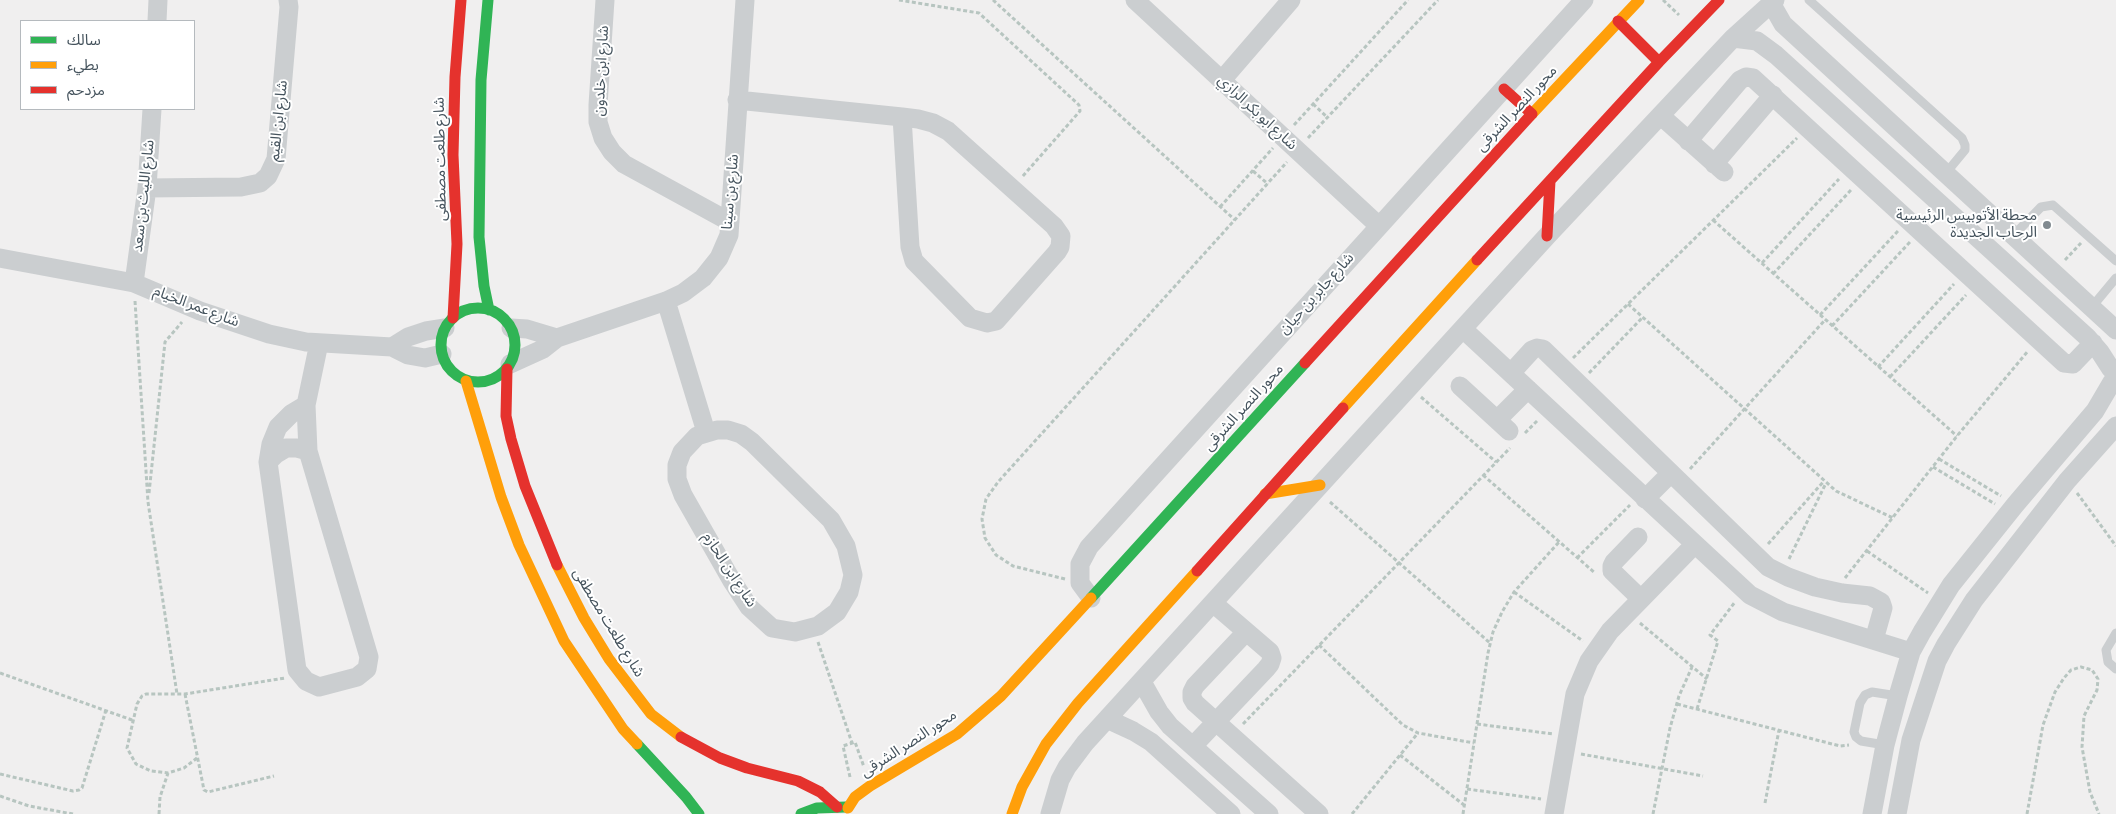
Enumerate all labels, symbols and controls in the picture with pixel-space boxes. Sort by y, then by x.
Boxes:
legend [20,20,195,110]
street label: شارع ابن خلدون [591,25,613,117]
text: سالك [67,31,101,50]
text: بطيء [67,56,99,75]
street label: محور النصر الشرقى [1473,62,1561,156]
street label: شارع ابو بكر الرازي [1213,72,1301,154]
street label: شارع ابن القيم [266,80,292,162]
text: مزدحم [67,81,105,100]
street label: شارع طلعت مصطفى [431,97,451,221]
street label: شارع الليث بن سعد [129,139,159,253]
street label: شارع بن سينا [719,153,743,231]
place label: محطة الأتوبيس الرئيسية الرحاب الجديدة [1896,207,2037,242]
marker: محطة الأتوبيس الرئيسية الرحاب الجديدة [2041,219,2053,231]
street label: شارع جابر بن حيان [1276,249,1358,339]
street label: شارع عمر الخيام [151,282,241,332]
street label: محور النصر الشرقى [1200,361,1288,455]
street label: شارع ابن الحازم [698,529,760,611]
street label: شارع طلعت مصطفى [568,565,648,681]
street label: محور النصر الشرقى [858,706,960,782]

